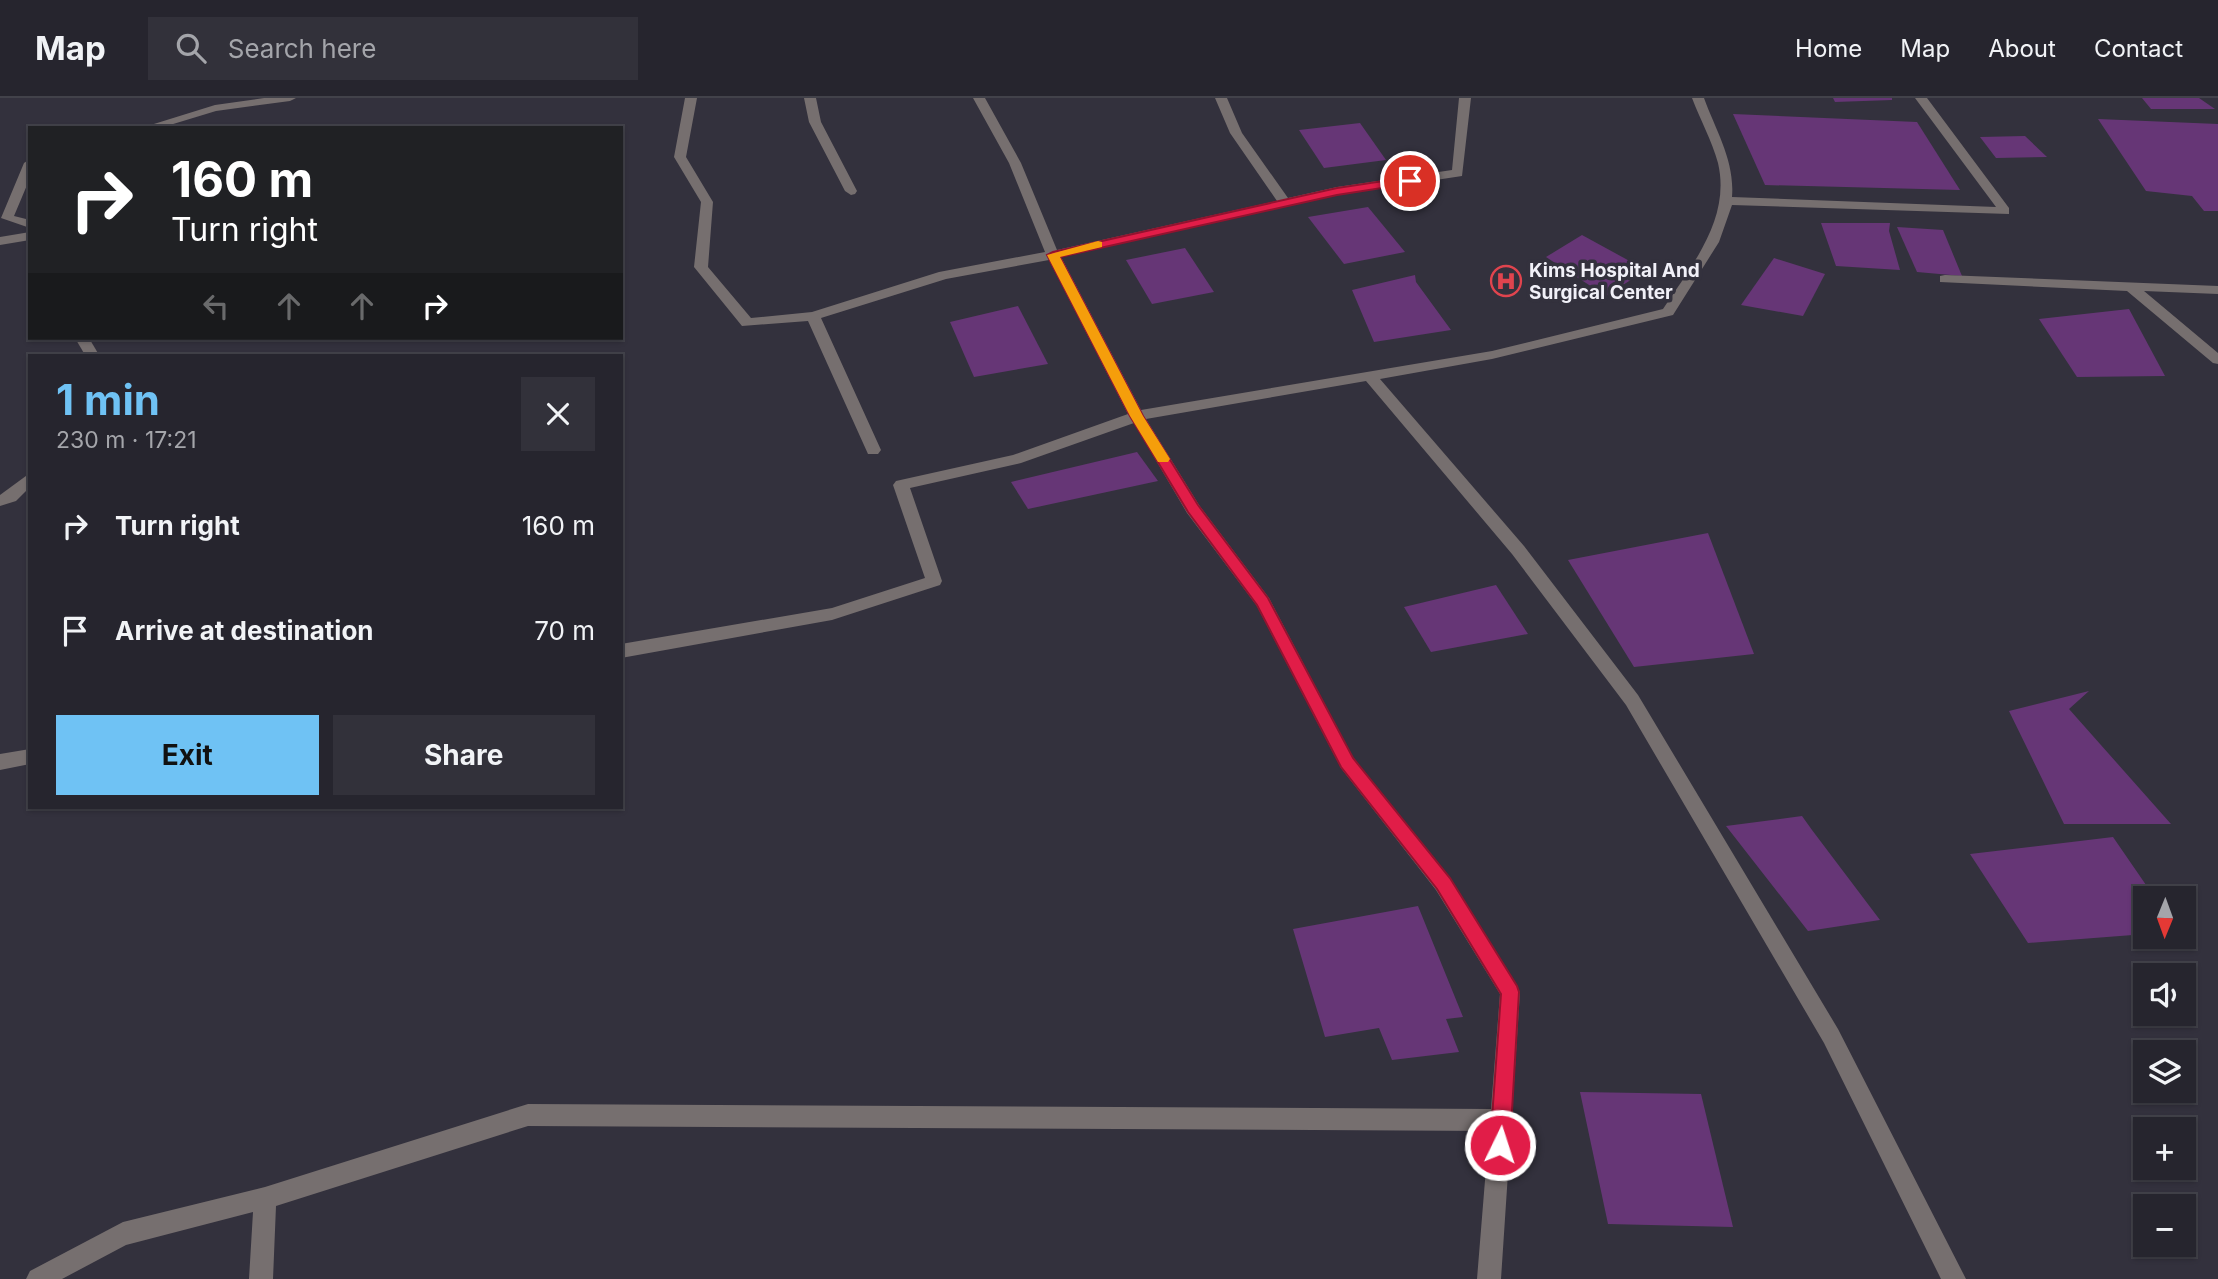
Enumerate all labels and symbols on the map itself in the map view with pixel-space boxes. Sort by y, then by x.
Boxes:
pin [1380,151,1440,211]
place label: Kims Hospital And Surgical Center [1529,259,1700,304]
hospital icon: Kims Hospital And Surgical Center [1489,264,1523,298]
north arrow [2133,886,2196,948]
position arrow [1463,1108,1537,1182]

